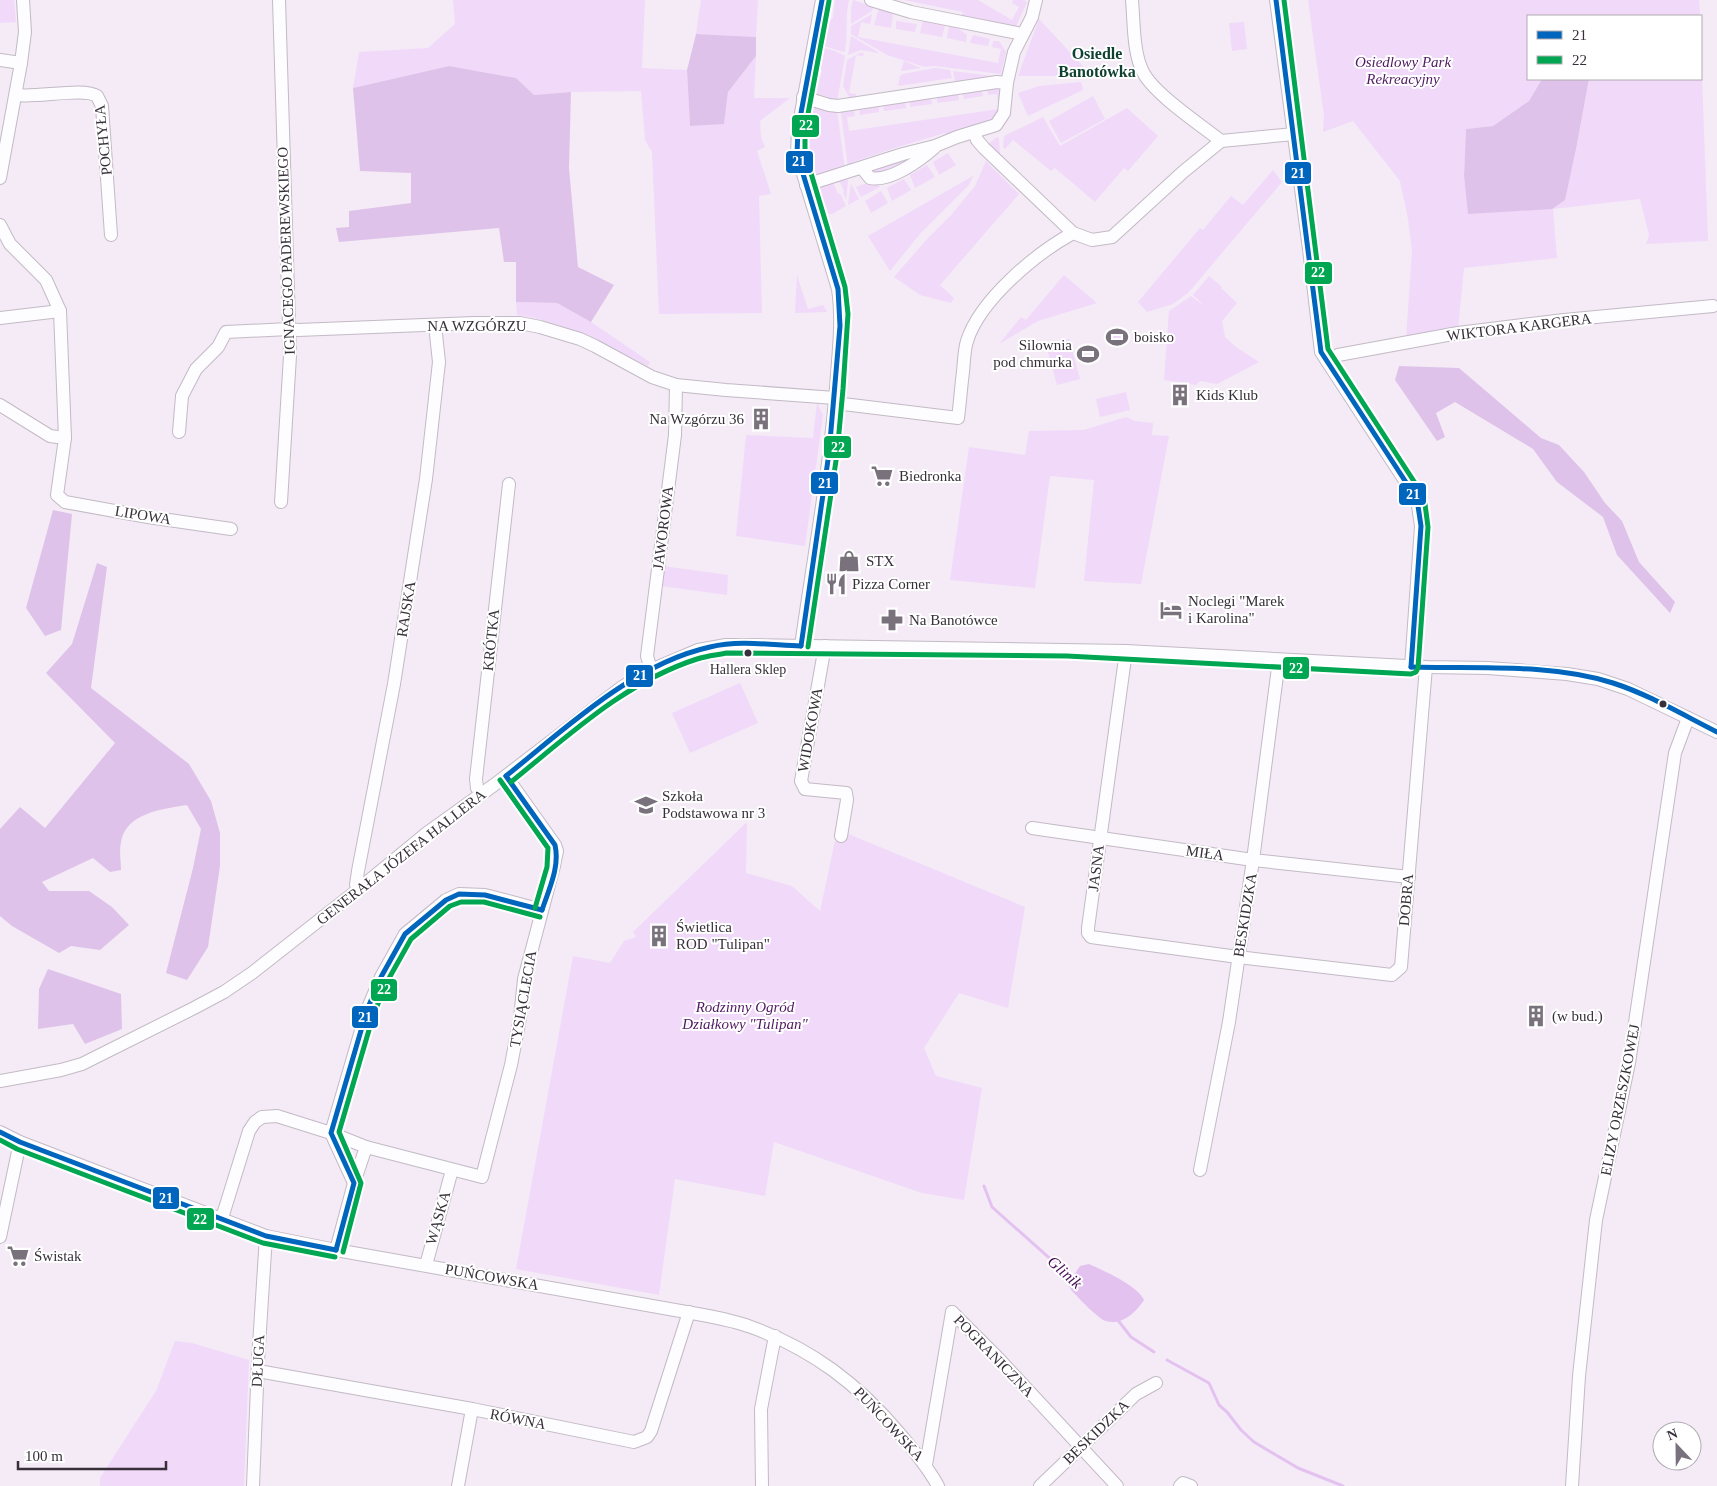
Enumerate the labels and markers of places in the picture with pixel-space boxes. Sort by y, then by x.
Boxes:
sports icon: boisko [1104,324,1130,350]
place label: boisko [1134,329,1174,345]
place label: Silownia pod chmurka [993,337,1072,370]
sports icon: Silownia pod chmurka [1075,341,1101,367]
building icon: Kids Klub [1167,382,1193,408]
place label: Kids Klub [1196,387,1258,403]
building icon: Na Wzgórzu 36 [748,406,774,432]
place label: Na Wzgórzu 36 [649,411,745,427]
supermarket icon: Biedronka [869,463,895,489]
place label: Biedronka [899,468,962,484]
shop icon: STX [836,548,862,574]
place label: STX [866,553,895,569]
restaurant icon: Pizza Corner [823,571,849,597]
place label: Pizza Corner [852,576,930,592]
place label: Noclegi "Marek i Karolina" [1188,593,1285,626]
hotel icon: Noclegi "Marek i Karolina" [1158,597,1184,623]
pharmacy icon: Na Banotówce [879,607,905,633]
place label: Na Banotówce [909,612,998,628]
marker: Hallera Sklep [743,648,753,658]
place label: Hallera Sklep [710,662,786,677]
unlabelled marker [1658,699,1668,709]
place label: Szkoła Podstawowa nr 3 [662,788,765,821]
school or university icon: Szkoła Podstawowa nr 3 [633,792,659,818]
place label: Świetlica ROD "Tulipan" [676,919,770,952]
building icon: Świetlica ROD "Tulipan" [646,923,672,949]
building icon: (w bud.) [1523,1003,1549,1029]
place label: (w bud.) [1552,1008,1603,1025]
supermarket icon: Świstak [5,1243,31,1269]
place label: Świstak [34,1248,82,1264]

